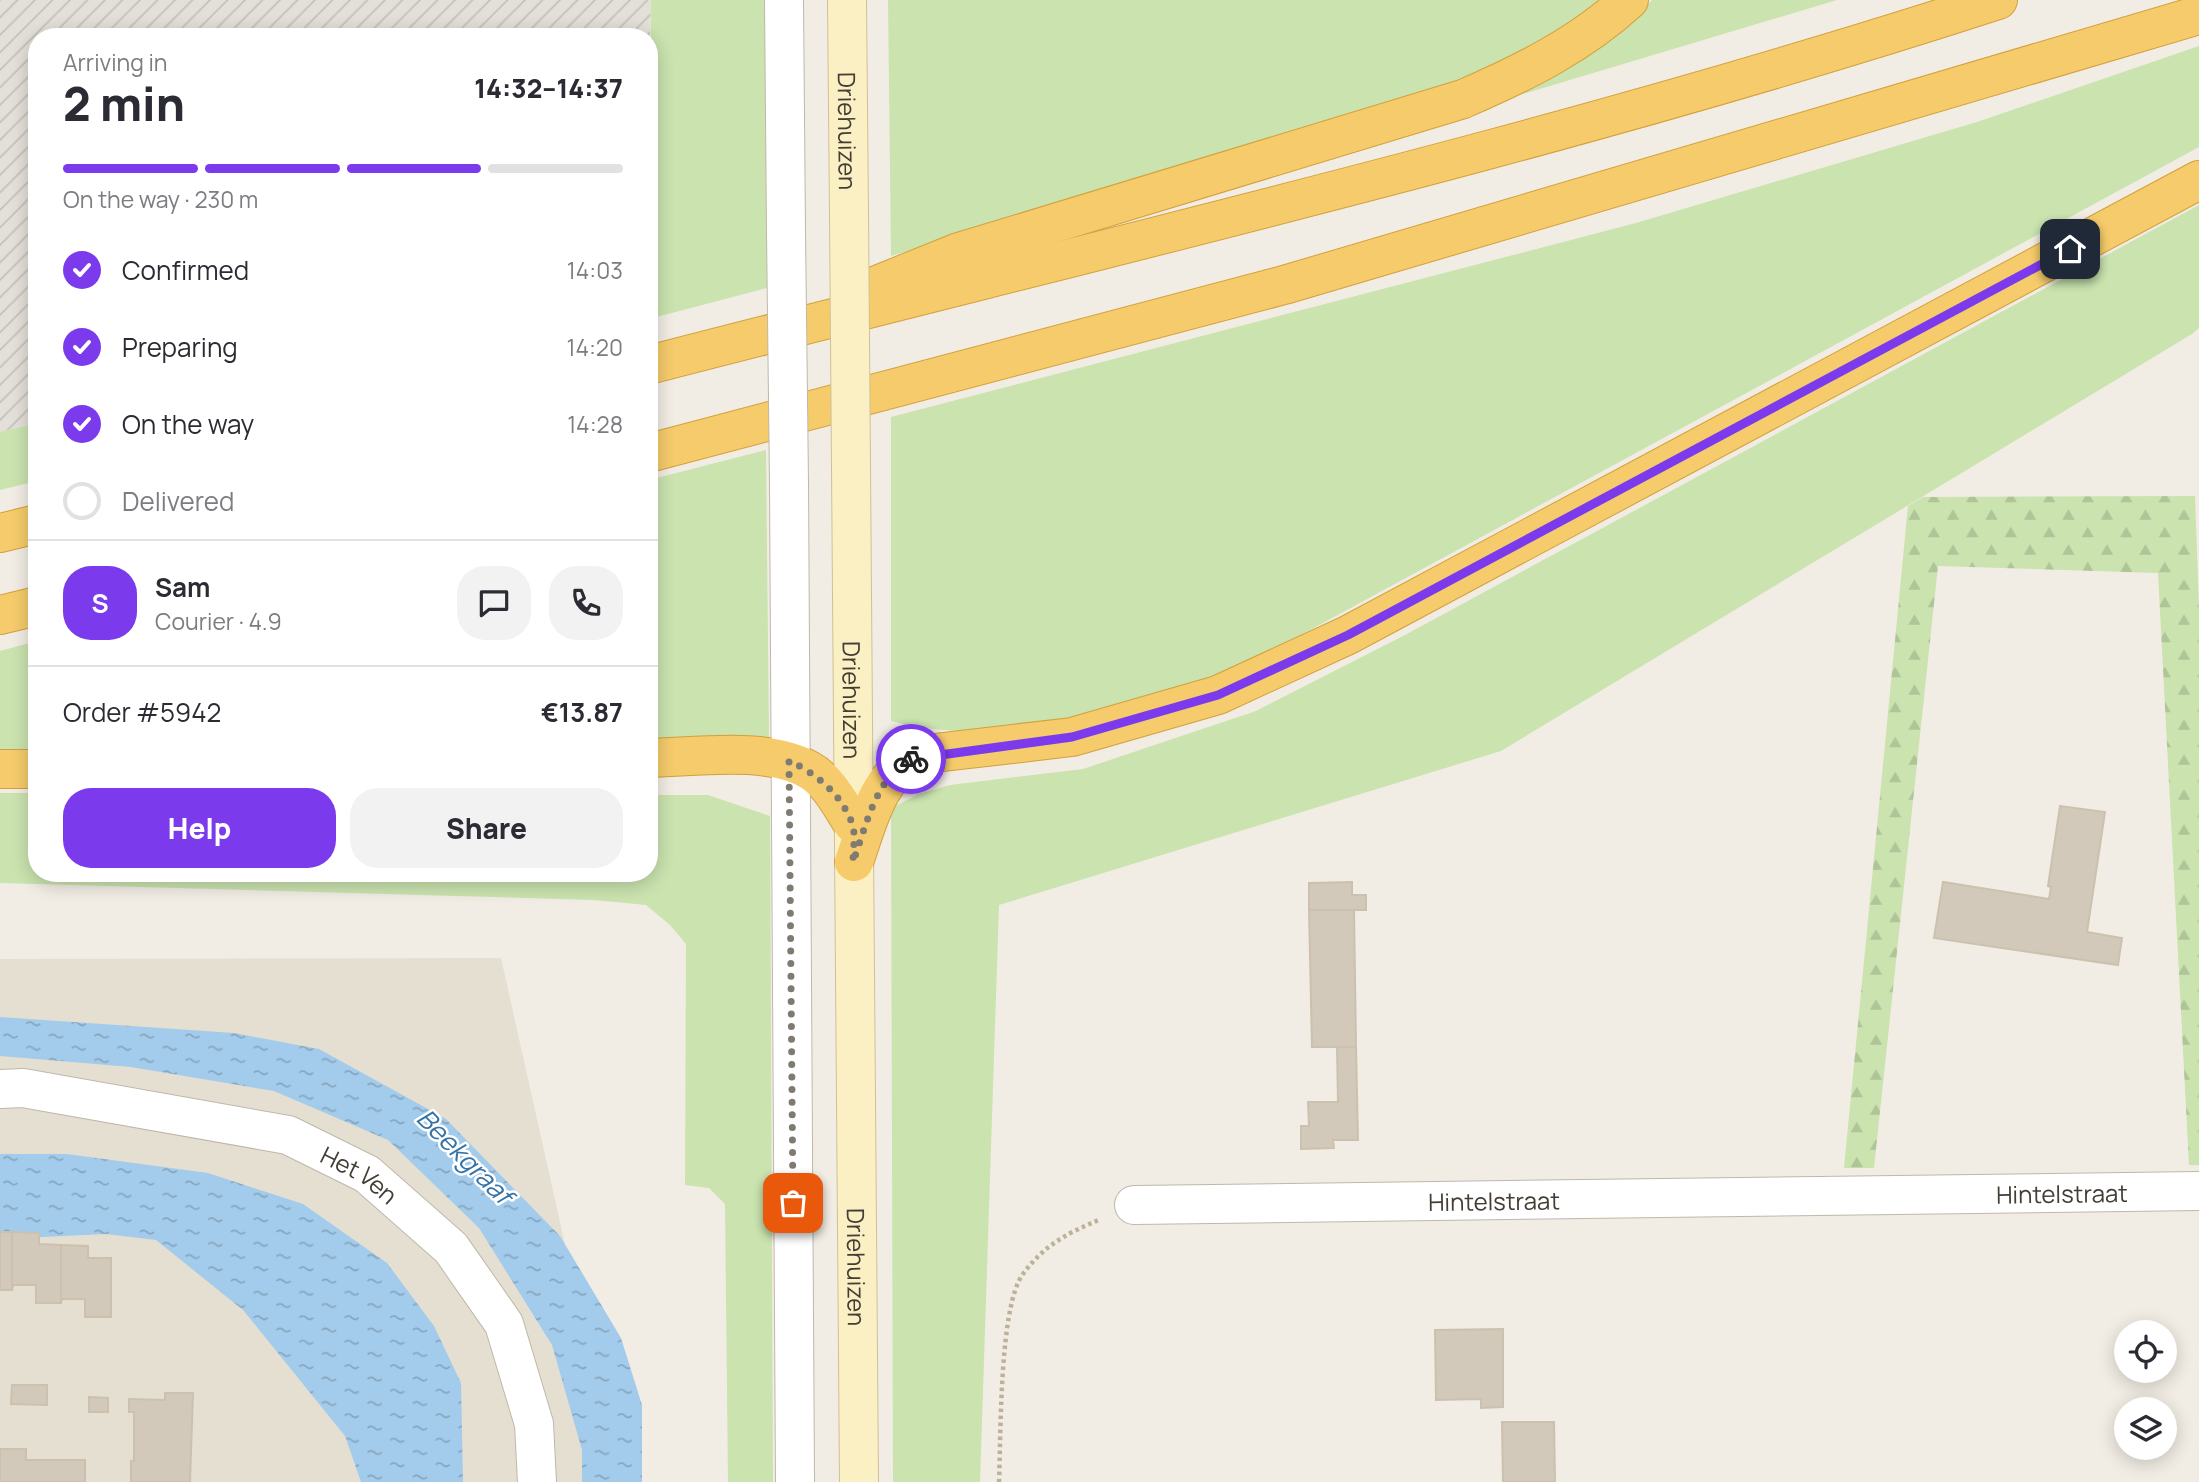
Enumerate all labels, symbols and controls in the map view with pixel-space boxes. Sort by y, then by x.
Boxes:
text: Arriving in [63,46,168,78]
text: 14:32–14:37 [474,70,623,106]
text: 2 min [63,72,185,135]
street label: Driehuizen [831,72,865,190]
text: On the way · 230 m [63,183,258,215]
pin [2040,219,2100,279]
icon: home [2051,230,2089,268]
icon: check [63,251,101,289]
text: Confirmed [122,252,249,288]
text: 14:03 [567,254,623,286]
icon: check [63,328,101,366]
text: Preparing [122,329,238,365]
text: 14:20 [566,331,623,363]
icon: check [63,405,101,443]
text: On the way [122,406,254,442]
text: 14:28 [567,408,623,440]
text: Delivered [122,483,234,519]
button: chat [457,566,531,640]
button: phone [549,566,623,640]
text: Sam [155,569,210,605]
text: S [91,585,109,621]
text: Courier · 4.9 [155,605,282,637]
street label: Driehuizen [836,641,870,759]
text: Order #5942 [63,694,221,730]
text: €13.87 [541,694,623,730]
courier [876,724,946,794]
icon: bike [892,740,930,778]
button: Help [63,788,336,868]
button: Share [350,788,623,868]
water label: Beekgraaf [409,1100,524,1215]
street label: Het Ven [316,1137,405,1211]
pin [763,1173,823,1233]
street label: Hintelstraat [1996,1175,2128,1210]
street label: Hintelstraat [1428,1183,1560,1218]
icon: bag [774,1184,812,1222]
street label: Driehuizen [840,1208,874,1326]
map controls [2114,1320,2177,1460]
button: locate [2114,1320,2177,1383]
button: layers [2114,1397,2177,1460]

